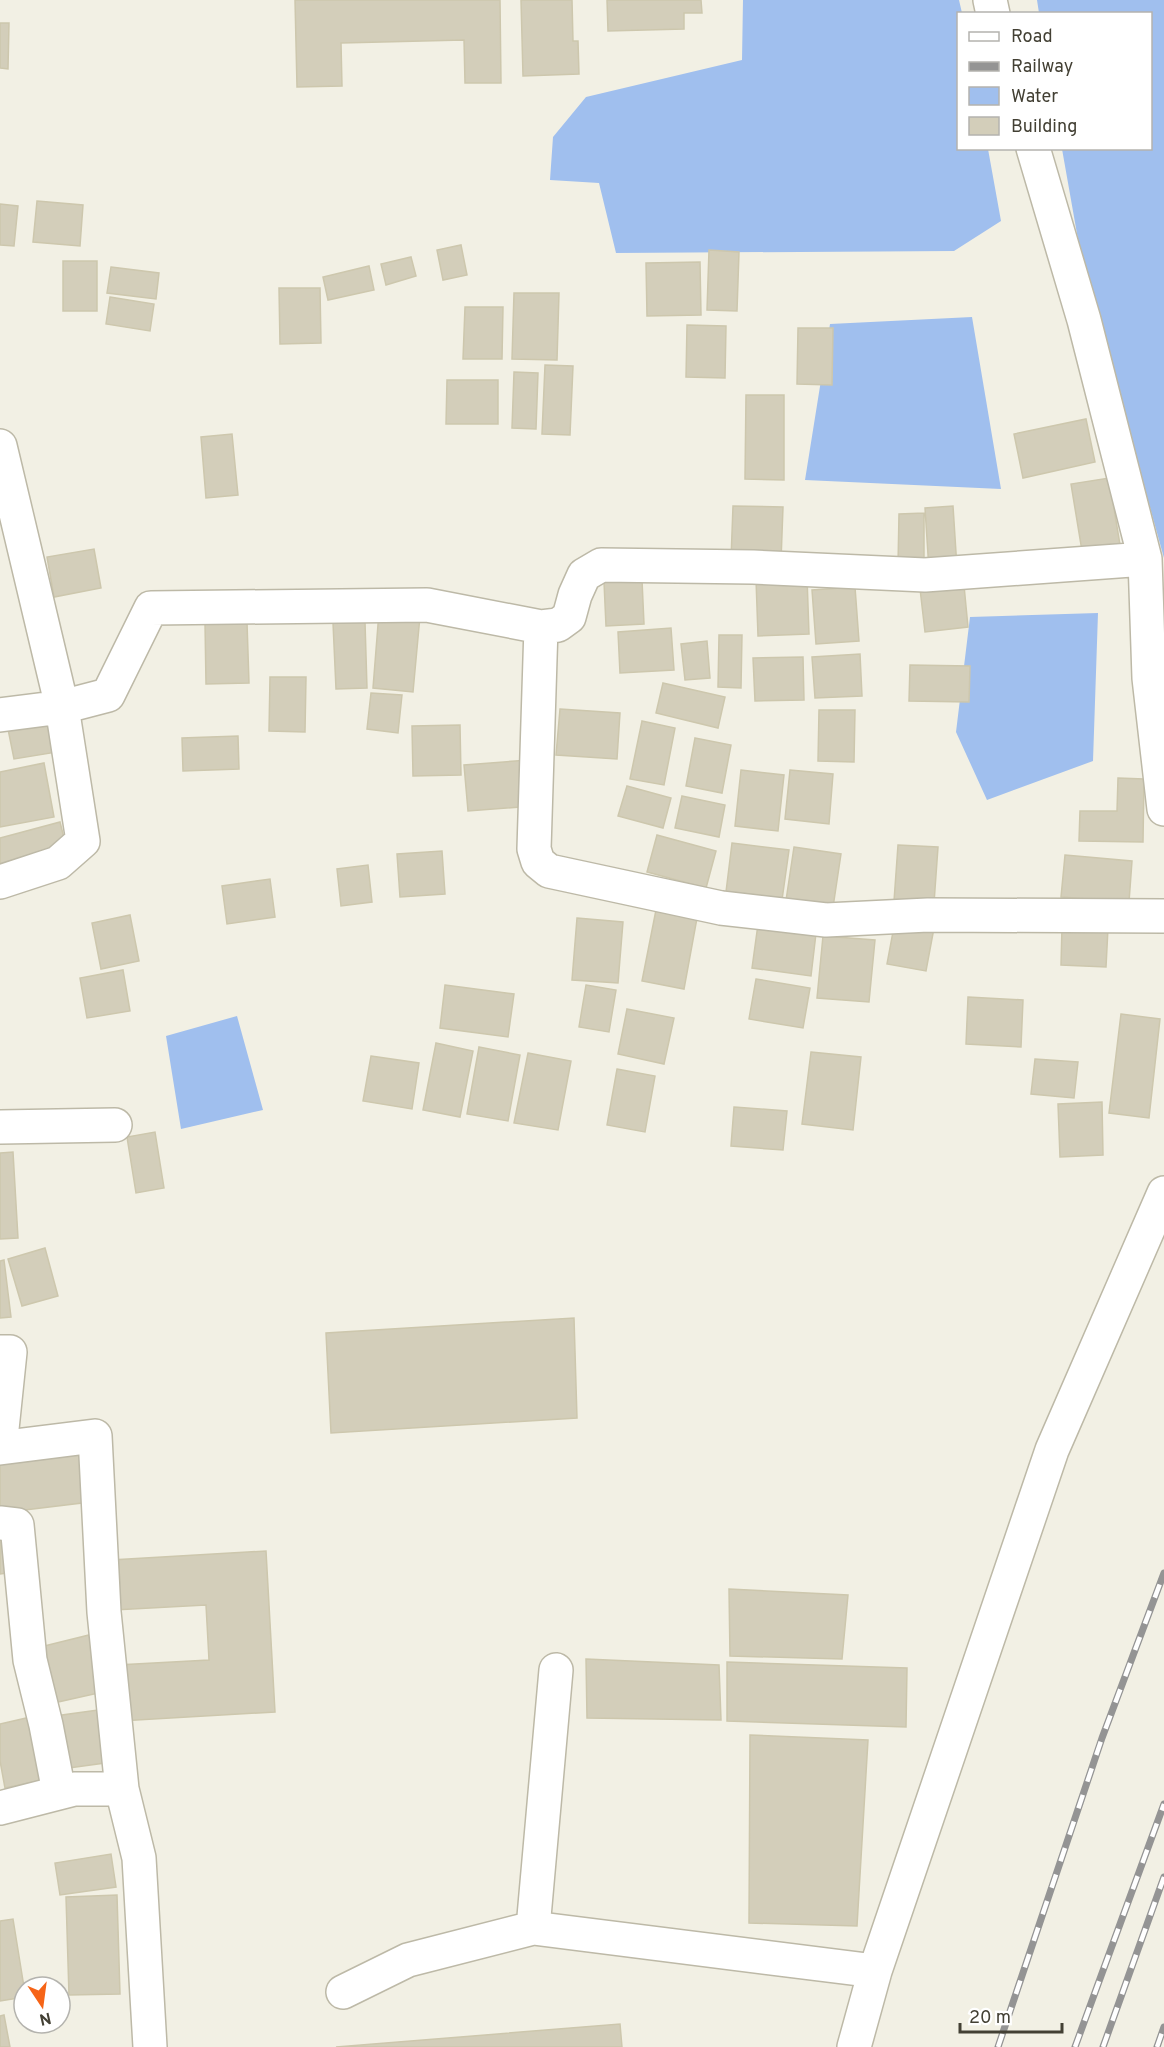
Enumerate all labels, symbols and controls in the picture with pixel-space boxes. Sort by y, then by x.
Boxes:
legend [957,12,1152,150]
text: Road [1011,26,1053,49]
text: Railway [1011,56,1073,79]
text: Water [1011,86,1058,109]
text: Building [1011,116,1077,139]
north arrow [12,1975,72,2035]
scale bar [960,1996,1062,2034]
text: N [37,2007,53,2029]
text: 20 m [969,2007,1011,2030]

